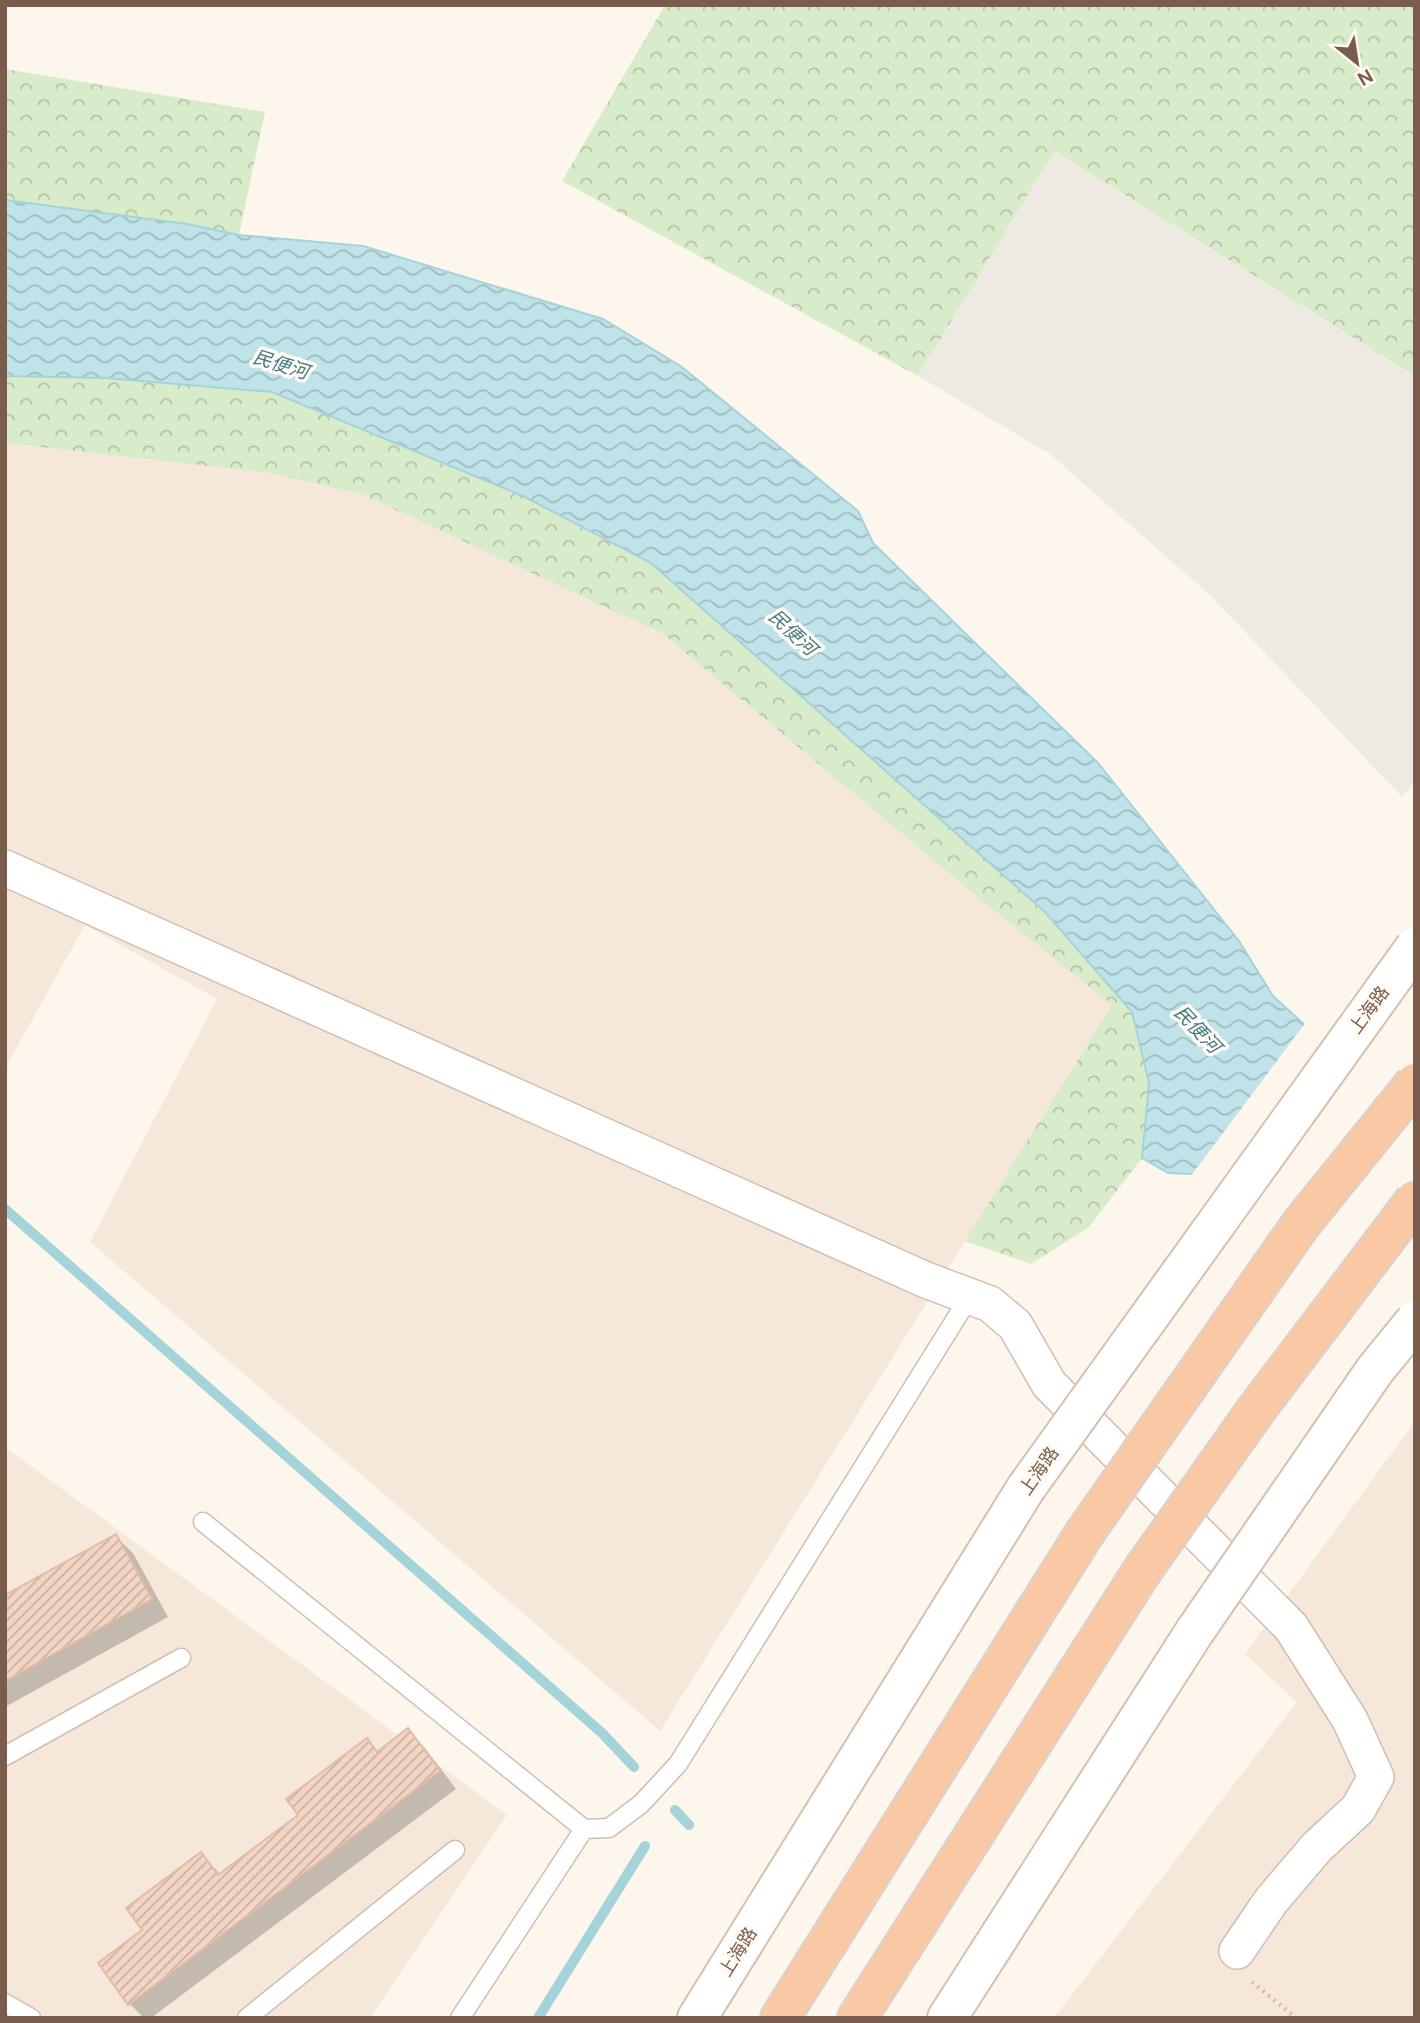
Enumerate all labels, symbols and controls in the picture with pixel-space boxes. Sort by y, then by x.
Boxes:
north arrow [1322,28,1392,98]
text: N [1353,63,1378,92]
water label: 民便河 [250,344,316,386]
water label: 民便河 [763,604,825,664]
street label: 上海路 [1343,981,1395,1039]
water label: 民便河 [1169,1000,1229,1061]
street label: 上海路 [1014,1442,1064,1500]
street label: 上海路 [714,1923,762,1981]

